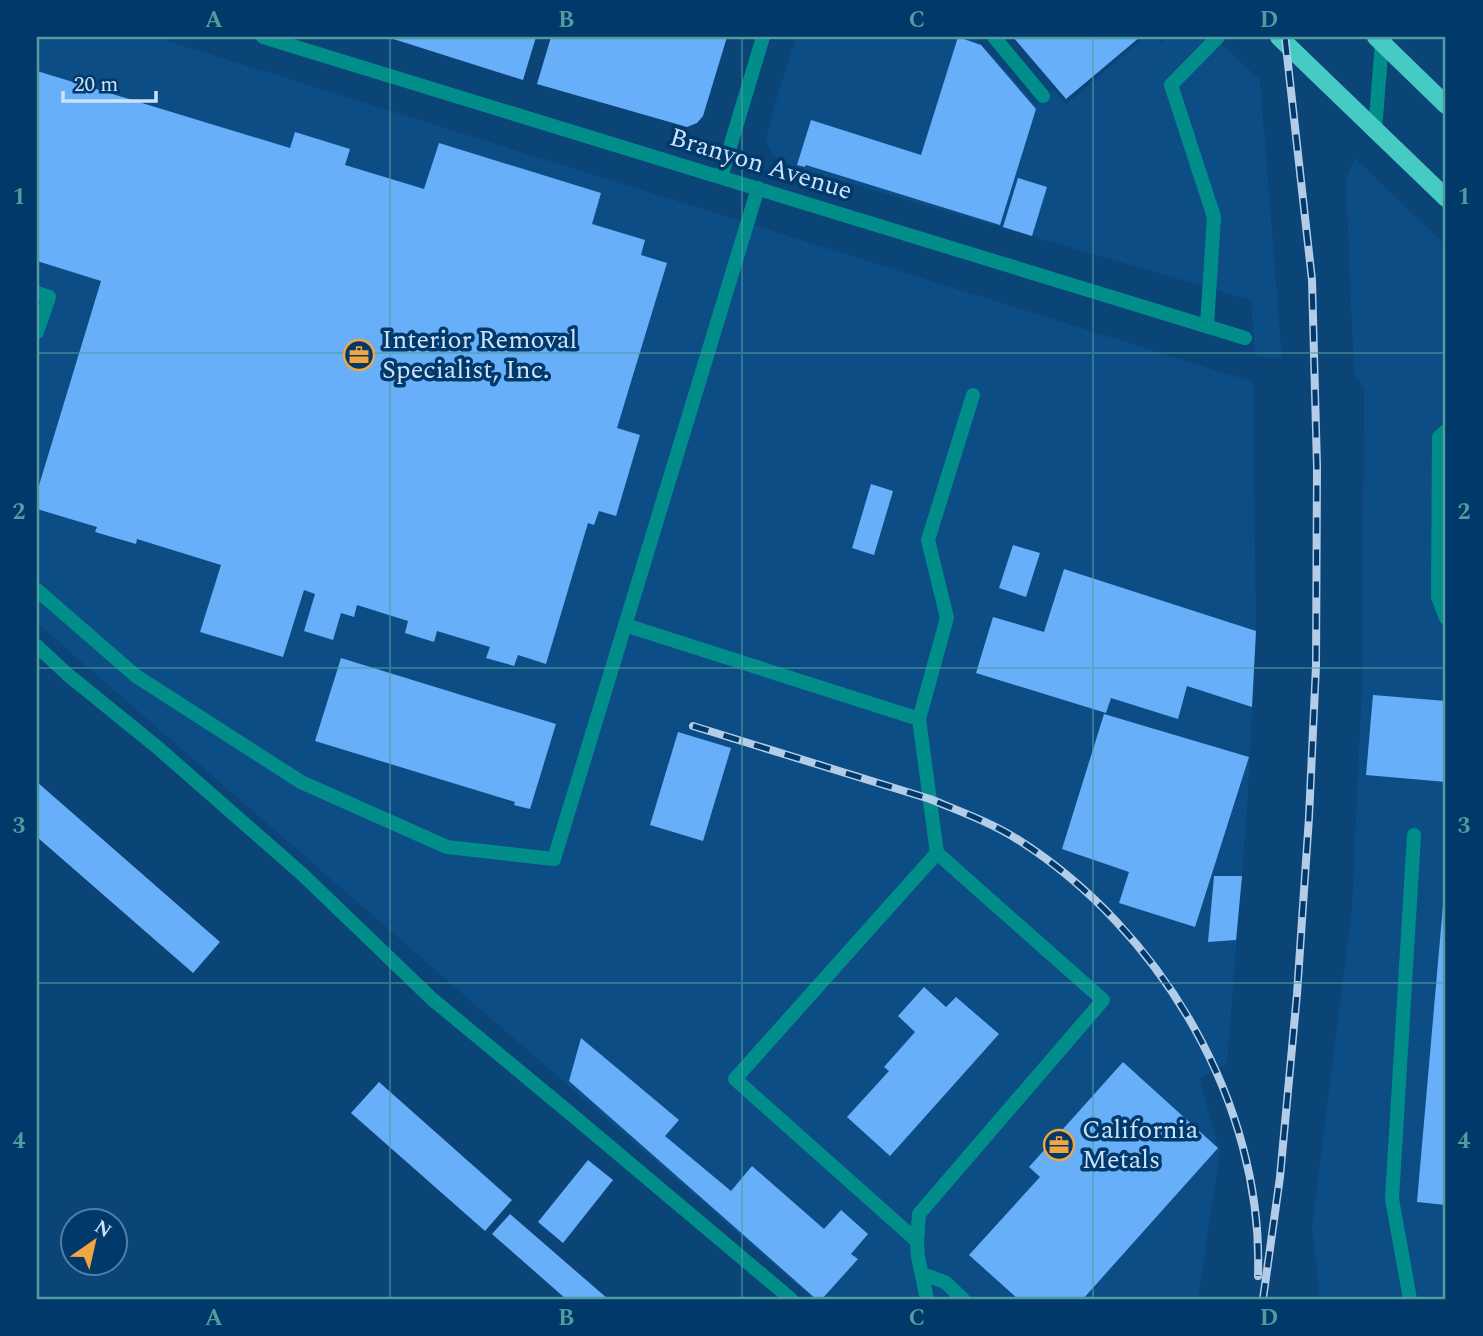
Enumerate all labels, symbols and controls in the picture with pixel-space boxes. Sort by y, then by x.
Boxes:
text: A [205,3,223,38]
text: B [558,3,574,38]
text: C [909,3,925,38]
text: D [1260,3,1278,38]
scale bar [63,60,156,104]
text: 20 m [74,69,118,101]
street label: Branyon Avenue [665,117,857,211]
text: 1 [13,180,25,215]
text: 1 [1458,180,1470,215]
place label: Interior Removal Specialist, Inc. [382,320,577,390]
office icon: Interior Removal Specialist, Inc. [342,338,376,372]
text: 2 [13,495,26,530]
text: 2 [1458,495,1471,530]
text: 3 [13,809,26,844]
text: 3 [1458,809,1471,844]
place label: California Metals [1082,1110,1199,1180]
text: 4 [13,1124,26,1159]
text: 4 [1458,1124,1471,1159]
office icon: California Metals [1042,1128,1076,1162]
north arrow [60,1206,130,1276]
text: N [88,1213,117,1246]
text: A [205,1301,223,1336]
text: B [558,1301,574,1336]
text: C [909,1301,925,1336]
text: D [1260,1301,1278,1336]

